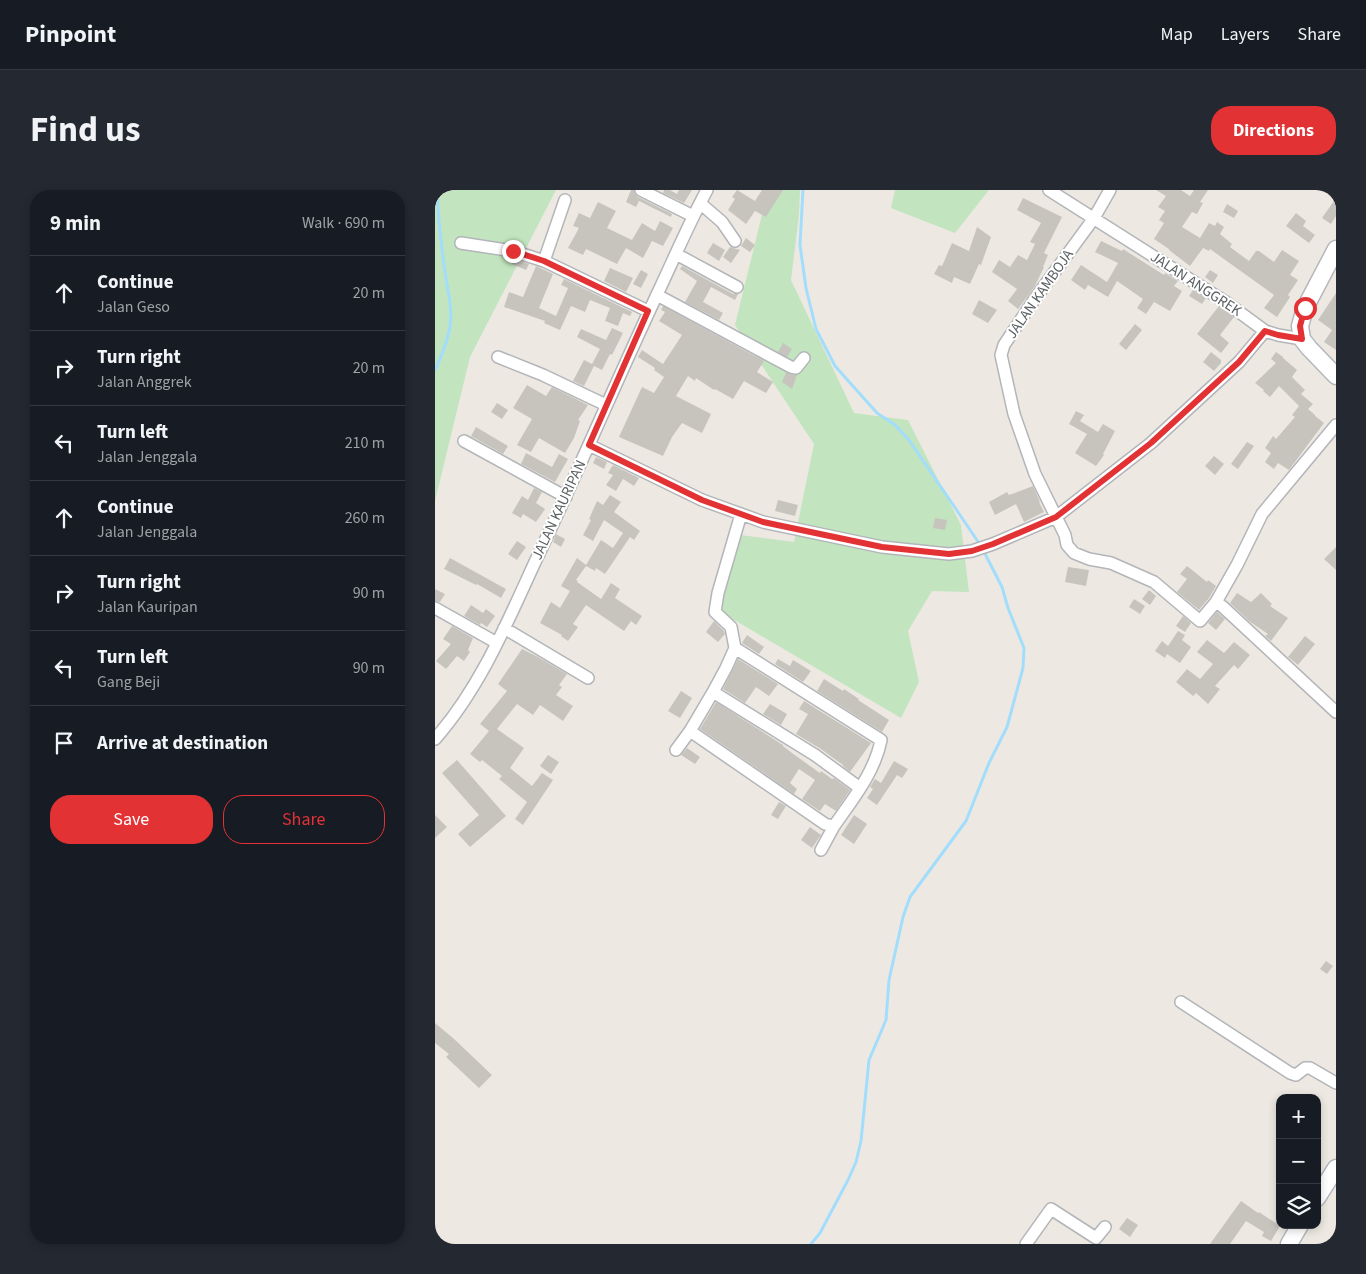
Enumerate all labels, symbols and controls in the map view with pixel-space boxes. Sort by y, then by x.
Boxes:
text: Pinpoint [25,17,116,52]
text: Map [1161,22,1193,47]
text: Layers [1221,22,1270,47]
text: Share [1298,22,1341,47]
text: Find us [30,105,140,155]
button: Directions [1211,106,1336,155]
text: 9 min [50,208,101,238]
text: Walk · 690 m [302,212,385,234]
route end [502,240,525,263]
street label: JALAN KAMBOJA [1001,244,1079,343]
street label: JALAN ANGGREK [1146,247,1246,322]
text: Continue [97,269,174,296]
icon: ahead [50,279,78,307]
text: 20 m [353,282,385,304]
text: Jalan Geso [97,296,170,318]
route start [1294,297,1317,320]
text: Turn right [97,344,181,371]
icon: right [50,354,78,382]
text: 20 m [353,357,385,379]
text: Jalan Anggrek [97,371,192,393]
text: Turn left [97,419,168,446]
icon: left [50,429,78,457]
text: 210 m [345,432,385,454]
text: Jalan Jenggala [97,446,197,468]
street label: JALAN KAURIPAN [527,457,591,563]
text: Continue [97,494,174,521]
icon: ahead [50,504,78,532]
text: 260 m [345,507,385,529]
text: Jalan Jenggala [97,521,197,543]
text: Turn right [97,569,181,596]
icon: right [50,579,78,607]
text: 90 m [353,582,385,604]
text: Jalan Kauripan [97,596,198,618]
text: Turn left [97,644,168,671]
icon: left [50,654,78,682]
text: 90 m [353,657,385,679]
text: Gang Beji [97,671,160,693]
icon: arrive [50,729,78,757]
text: Arrive at destination [97,730,268,757]
button: Save [50,795,213,844]
button: Share [223,795,385,844]
map controls [1276,1094,1321,1229]
button: + [1276,1094,1321,1139]
button: − [1276,1139,1321,1184]
button: layers [1276,1184,1321,1229]

